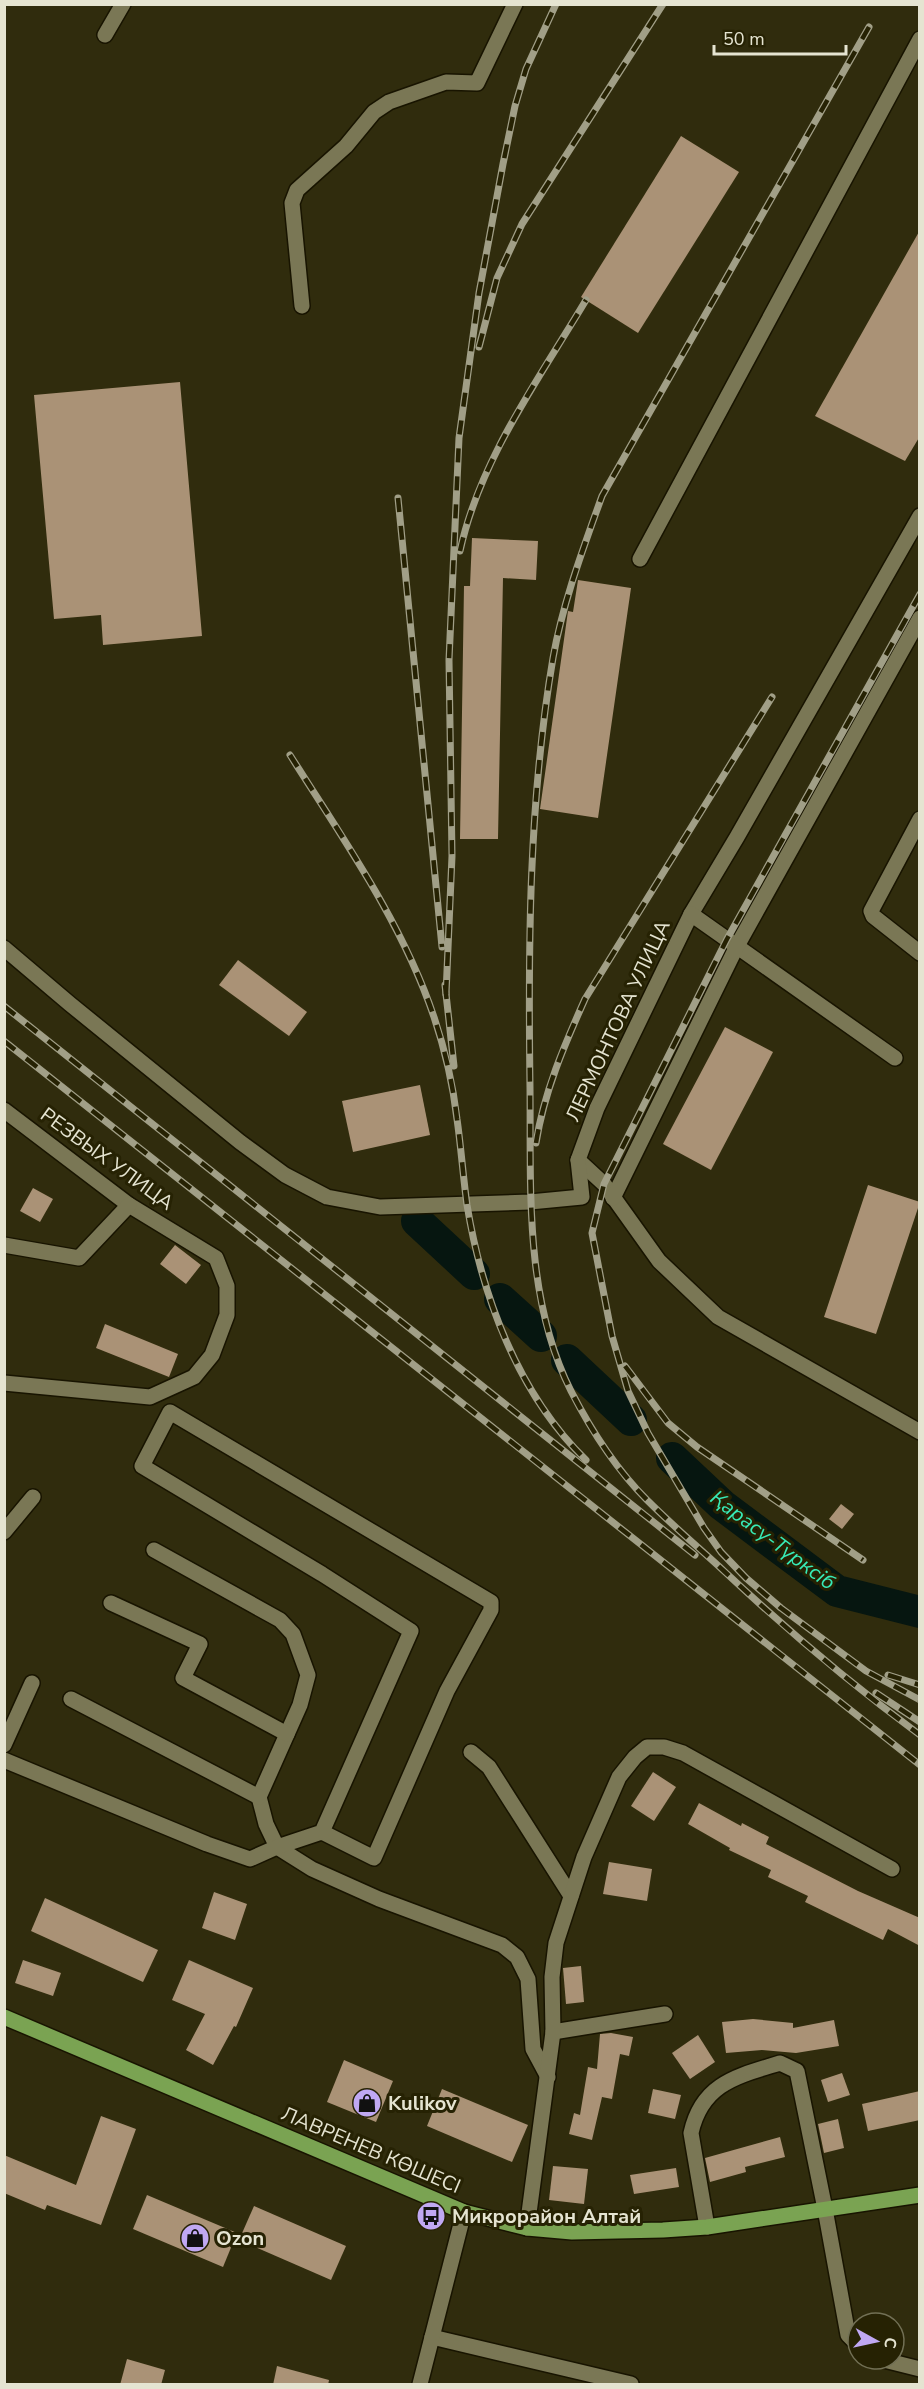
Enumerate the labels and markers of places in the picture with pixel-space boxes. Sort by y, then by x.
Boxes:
shop icon: Kulikov [351,2087,383,2119]
place label: Kulikov [388,2090,457,2117]
bus stop icon: Микрорайон Алтай [415,2200,447,2232]
place label: Микрорайон Алтай [452,2203,641,2230]
shop icon: Ozon [179,2222,211,2254]
place label: Ozon [216,2225,264,2252]

